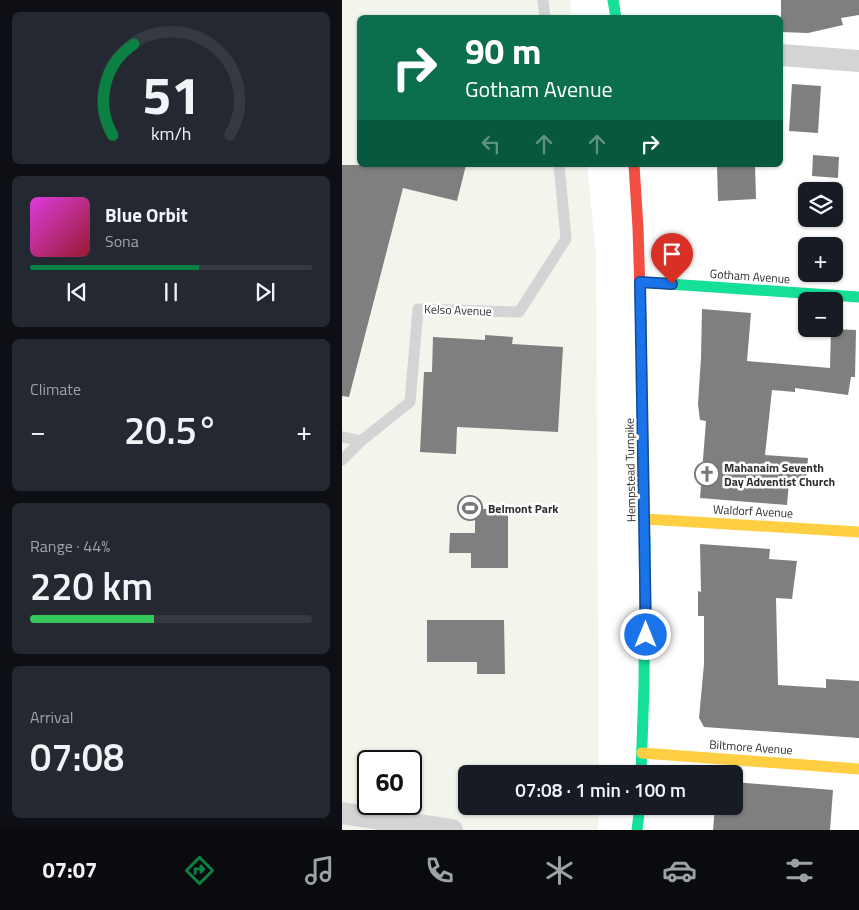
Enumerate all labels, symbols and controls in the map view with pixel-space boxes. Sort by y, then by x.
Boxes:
text: 90 m [465,24,541,78]
icon: right [382,35,447,100]
text: 51 [142,55,200,134]
text: Gotham Avenue [465,72,613,106]
text: km/h [151,120,191,147]
icon: left [477,130,505,158]
icon: ahead [530,130,558,158]
icon: ahead [583,130,611,158]
icon: right [636,130,664,158]
map controls [798,182,843,337]
button: layers [798,182,843,227]
text: Blue Orbit [105,200,188,229]
text: Sona [105,229,139,253]
pin [651,233,693,284]
button: + [798,237,843,282]
icon: arrive [658,240,686,268]
street label: Gotham Avenue [709,264,791,288]
icon: previous [63,278,91,306]
icon: pause [157,278,185,306]
icon: next [251,278,279,306]
button: − [798,292,843,337]
street label: Kelso Avenue [424,299,492,321]
text: Climate [30,377,81,401]
text: 20.5° [124,401,218,459]
text: − [30,409,46,452]
text: + [296,409,312,452]
street label: Hempstead Turnpike [620,418,640,522]
place label: Mahanaim Seventh Day Adventist Church [724,458,835,491]
church icon: Mahanaim Seventh Day Adventist Church [694,461,720,487]
sports icon: Belmont Park [457,495,483,521]
place label: Belmont Park [488,499,559,518]
street label: Waldorf Avenue [712,499,794,523]
text: Range · 44% [30,534,110,558]
text: 220 km [30,557,153,615]
position arrow [619,608,671,660]
text: Arrival [30,705,73,729]
text: 07:08 [30,728,124,786]
street label: Biltmore Avenue [709,735,793,759]
speed limit sign: 60 [357,750,422,815]
text: 07:08 · 1 min · 100 m [515,775,686,804]
text: 07:07 [42,853,97,887]
icon: directions [182,853,217,888]
icon: music [302,853,337,888]
icon: phone [422,853,457,888]
icon: climate [542,853,577,888]
icon: car [662,853,697,888]
icon: filters [782,853,817,888]

